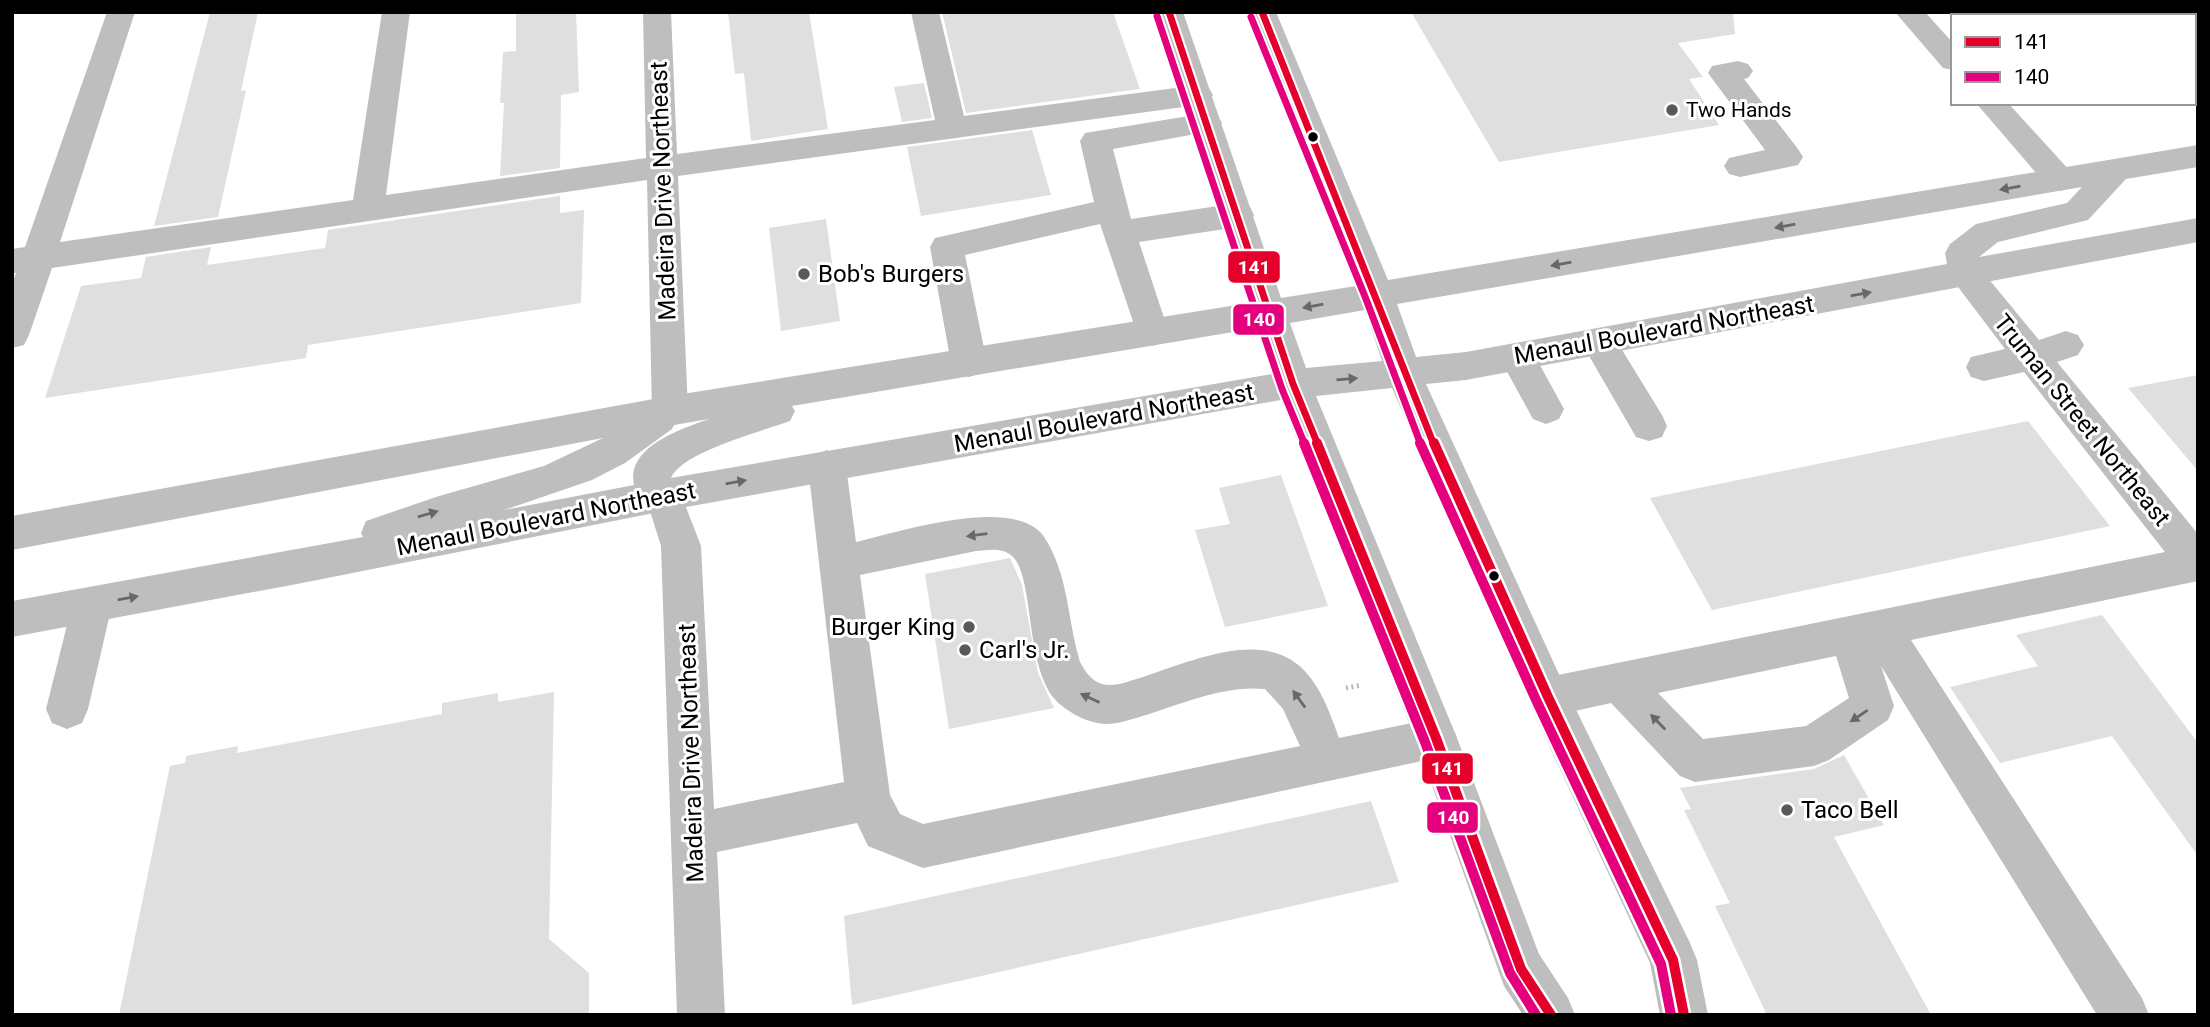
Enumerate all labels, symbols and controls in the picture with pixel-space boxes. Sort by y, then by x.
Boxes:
legend [1951,14,2196,105]
text: 141 [2014,30,2049,54]
street label: Madeira Drive Northeast [644,61,682,321]
text: 140 [2014,65,2049,89]
place label: Two Hands [1686,98,1792,122]
marker: Two Hands [1664,102,1680,118]
unlabelled marker [1306,130,1320,144]
one-way arrow [1999,183,2021,194]
one-way arrow [1774,221,1796,232]
line badge: 141 [1227,250,1281,284]
text: 141 [1238,256,1270,279]
one-way arrow [1550,259,1572,270]
place label: Bob's Burgers [818,260,964,288]
marker: Bob's Burgers [796,266,812,282]
one-way arrow [1850,288,1872,299]
street label: Menaul Boulevard Northeast [1512,290,1816,370]
one-way arrow [1302,301,1324,312]
line badge: 140 [1232,303,1285,336]
text: 140 [1243,308,1275,331]
street label: Truman Street Northeast [1988,309,2176,532]
one-way arrow [1336,373,1358,384]
street label: Menaul Boulevard Northeast [952,378,1256,458]
street label: Menaul Boulevard Northeast [394,476,698,562]
one-way arrow [725,476,747,487]
one-way arrow [418,508,439,518]
one-way arrow [966,529,988,540]
unlabelled marker [1487,569,1501,583]
one-way arrow [117,593,139,604]
place label: Burger King [831,613,955,641]
marker: Burger King [961,619,977,635]
street label: Madeira Drive Northeast [672,623,710,883]
place label: Carl's Jr. [979,636,1070,664]
marker: Carl's Jr. [957,642,973,658]
one-way arrow [1292,690,1306,708]
one-way arrow [1080,693,1100,704]
one-way arrow [1850,709,1868,723]
one-way arrow [1650,715,1667,731]
line badge: 141 [1421,752,1474,785]
text: 141 [1431,757,1463,780]
place label: Taco Bell [1801,796,1899,824]
line badge: 140 [1426,801,1479,834]
marker: Taco Bell [1779,802,1795,818]
text: 140 [1437,806,1469,829]

